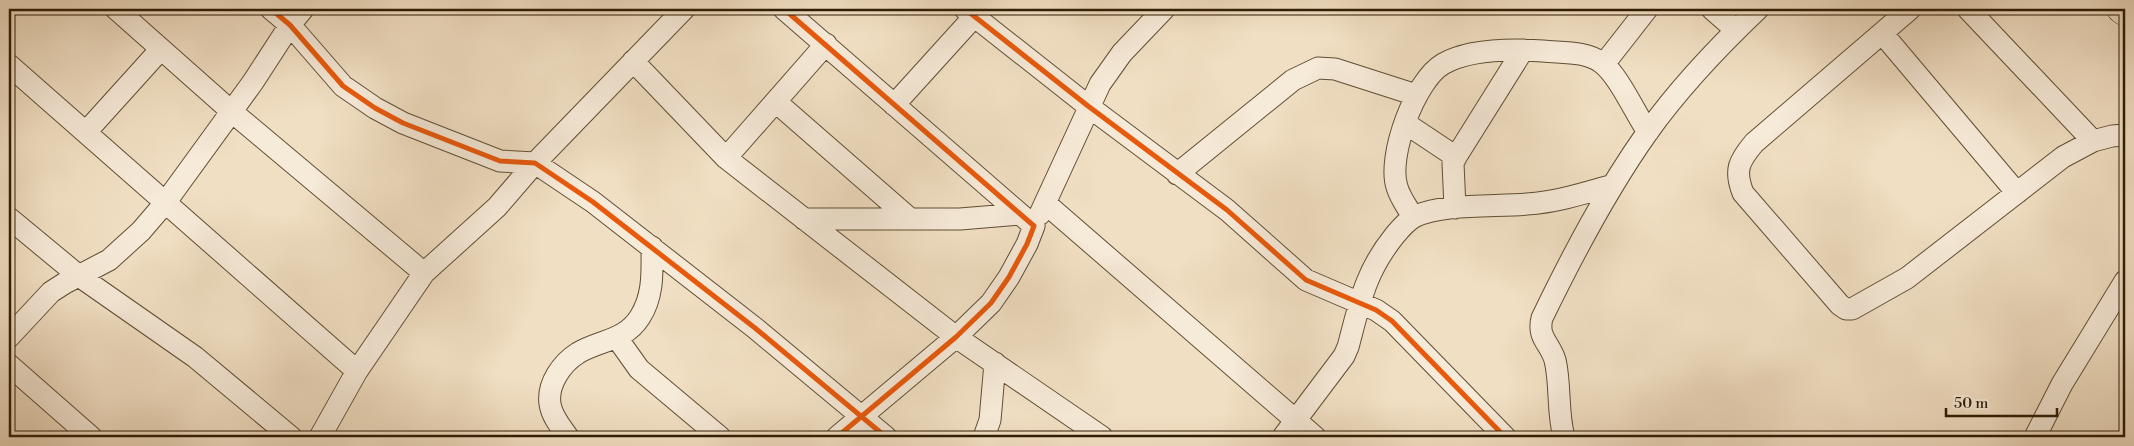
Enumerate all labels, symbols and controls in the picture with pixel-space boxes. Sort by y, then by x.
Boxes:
scale bar [1946,386,2058,418]
text: 50 m [1954,394,1988,413]

